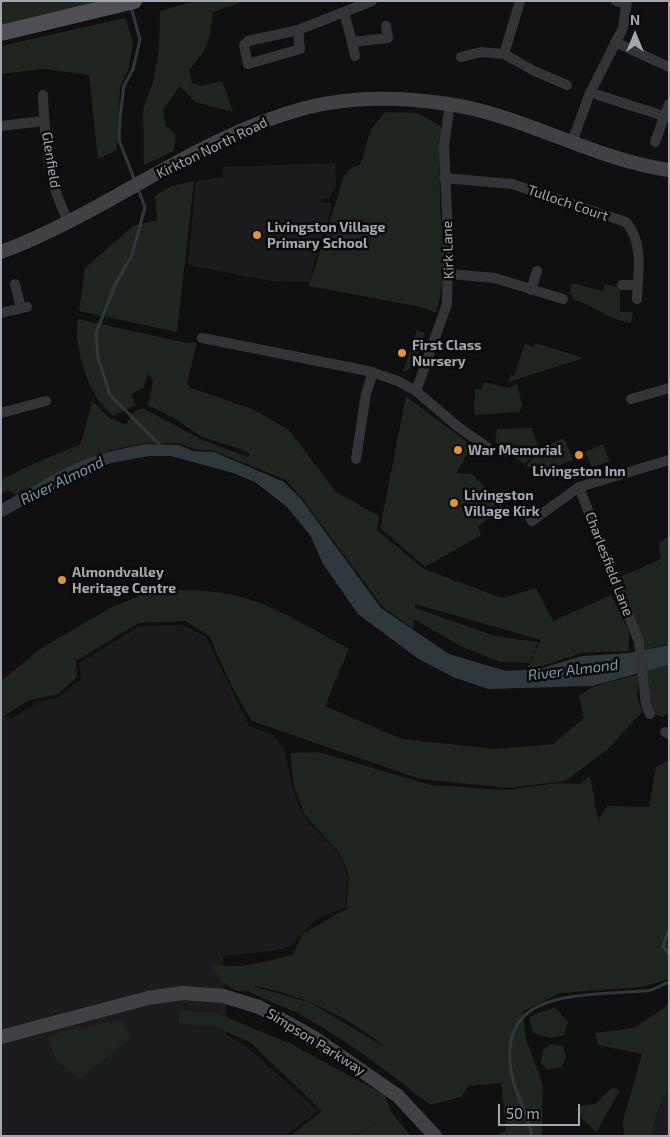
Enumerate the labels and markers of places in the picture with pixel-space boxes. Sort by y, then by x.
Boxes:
place label: Livingston Village Primary School [267,219,386,252]
marker: Livingston Village Primary School [251,229,263,241]
place label: First Class Nursery [412,337,482,370]
marker: First Class Nursery [396,347,408,359]
place label: War Memorial [468,442,562,458]
marker: War Memorial [452,444,464,456]
marker: Livingston Inn [573,449,585,461]
place label: Livingston Inn [532,463,626,479]
place label: Livingston Village Kirk [464,487,540,520]
marker: Livingston Village Kirk [448,497,460,509]
place label: Almondvalley Heritage Centre [72,564,176,596]
marker: Almondvalley Heritage Centre [56,574,68,586]

